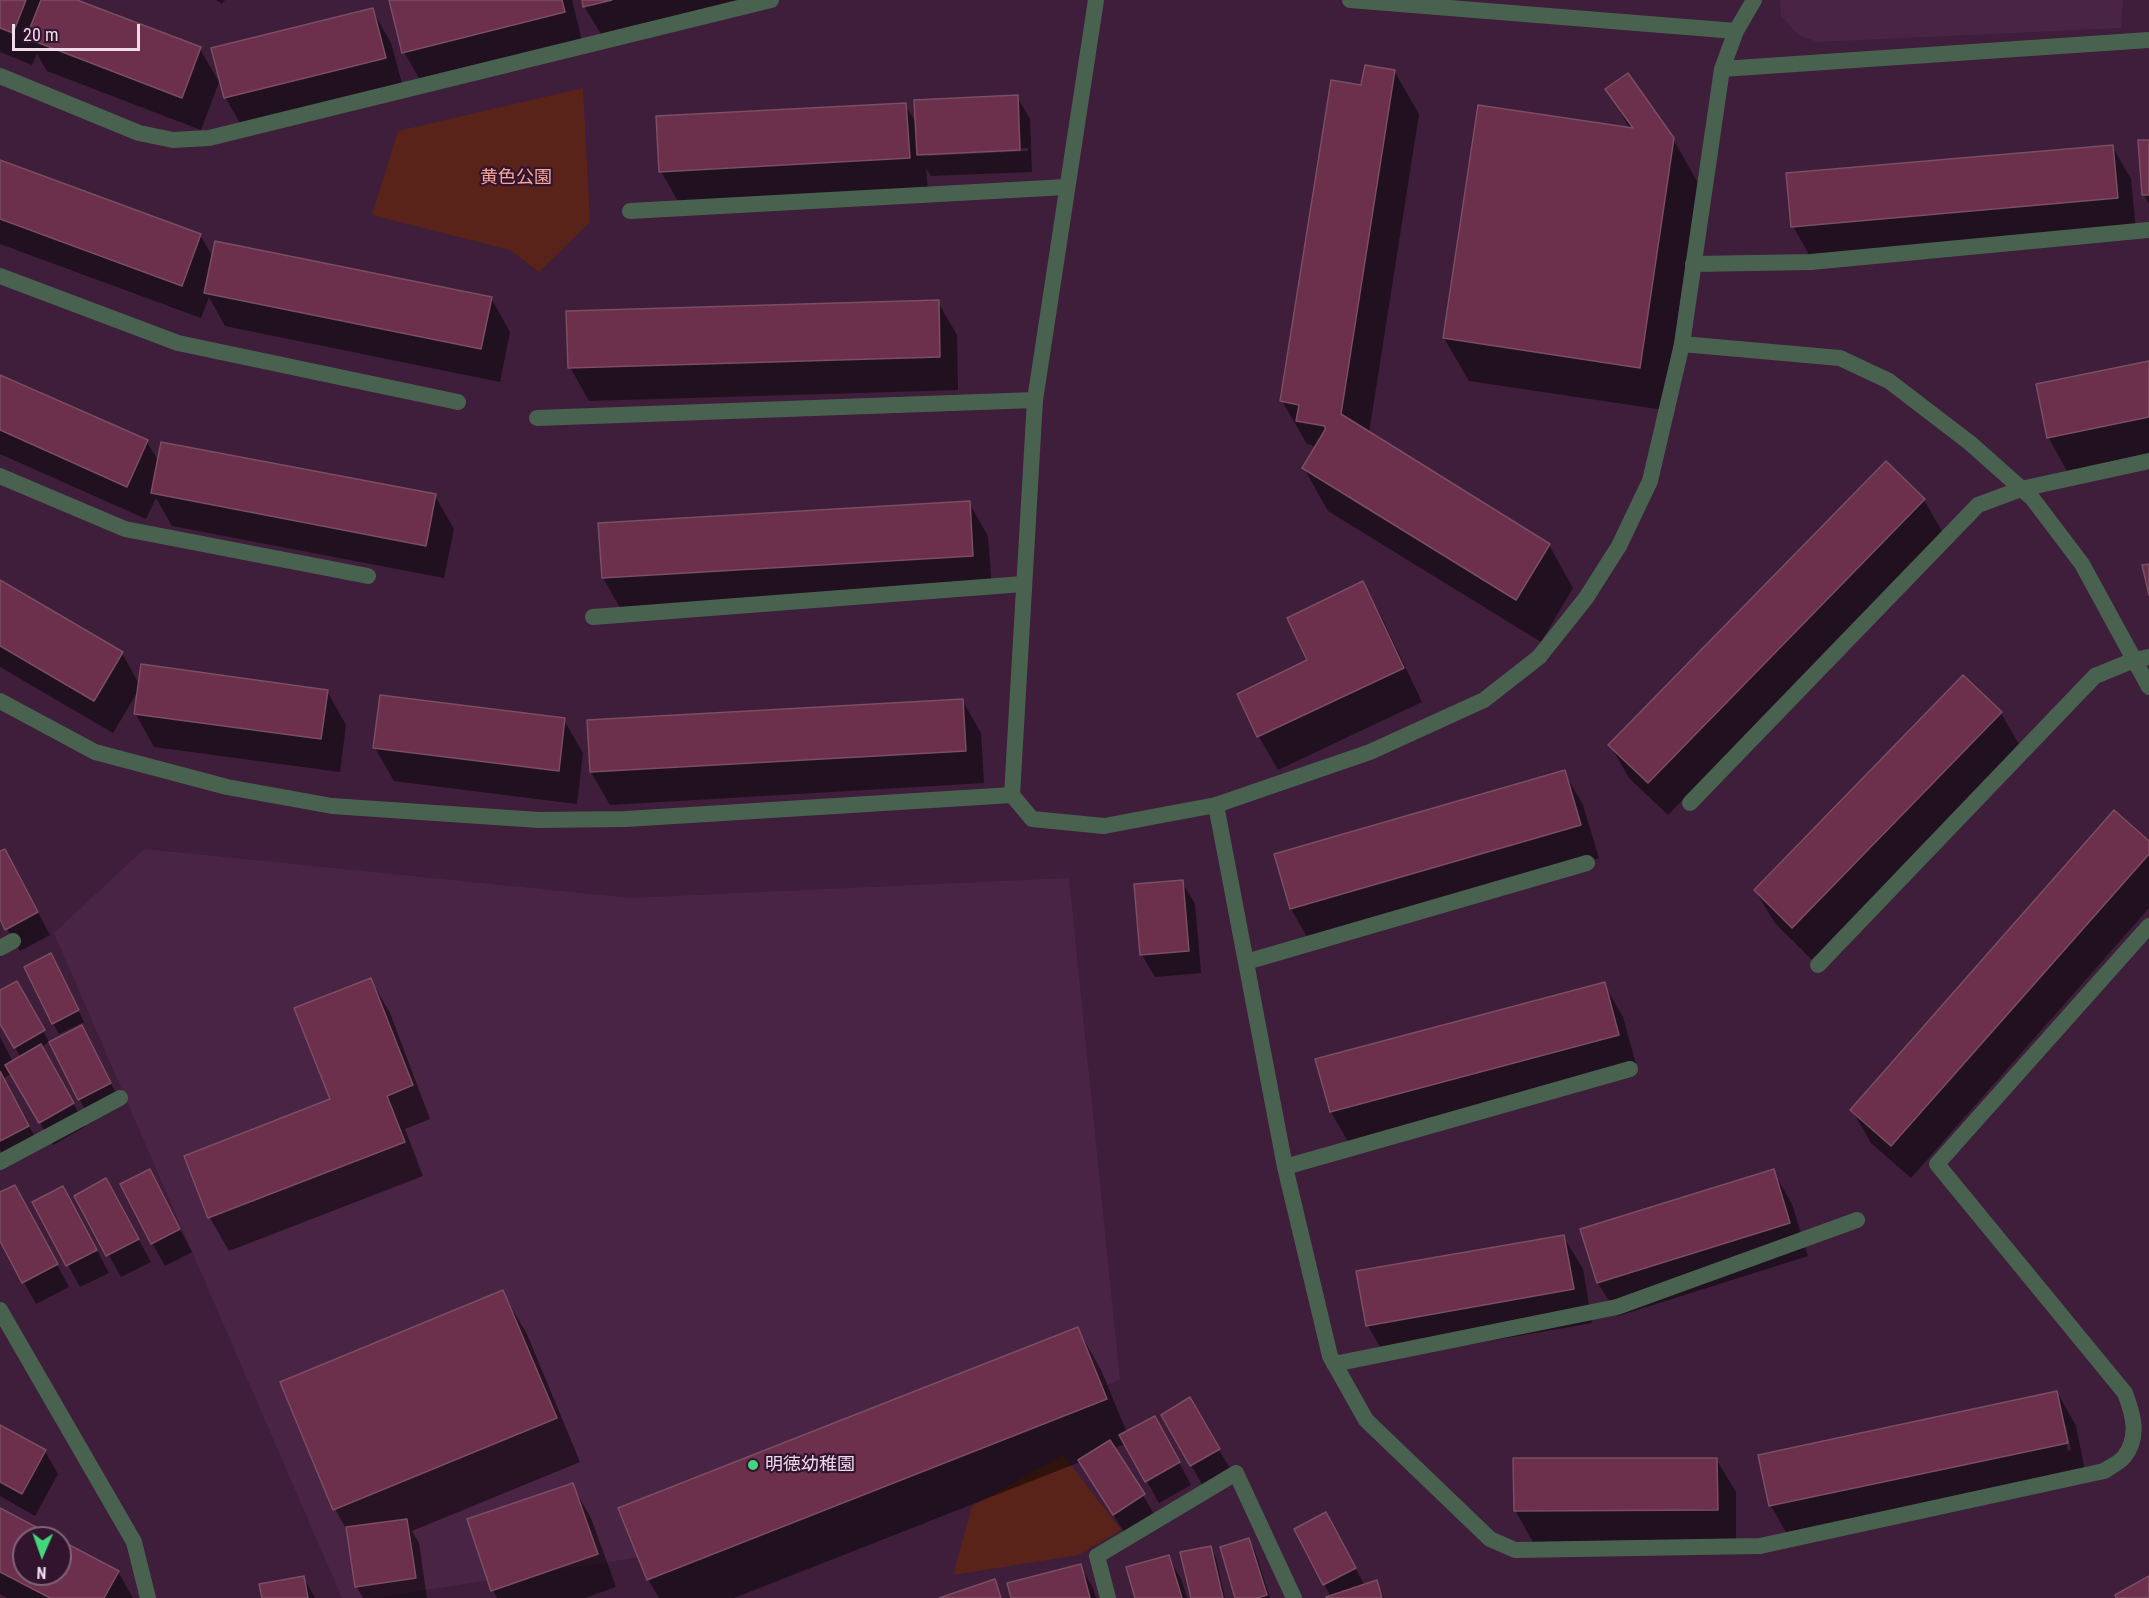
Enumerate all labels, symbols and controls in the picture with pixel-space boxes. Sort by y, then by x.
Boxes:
scale bar [15,12,142,50]
text: 20 m [23,24,58,45]
park label: 黄色公園 [480,167,552,189]
place label: 明徳幼稚園 [765,1454,855,1476]
marker: 明徳幼稚園 [746,1458,760,1472]
north arrow [12,1526,72,1586]
text: N [36,1563,47,1582]

